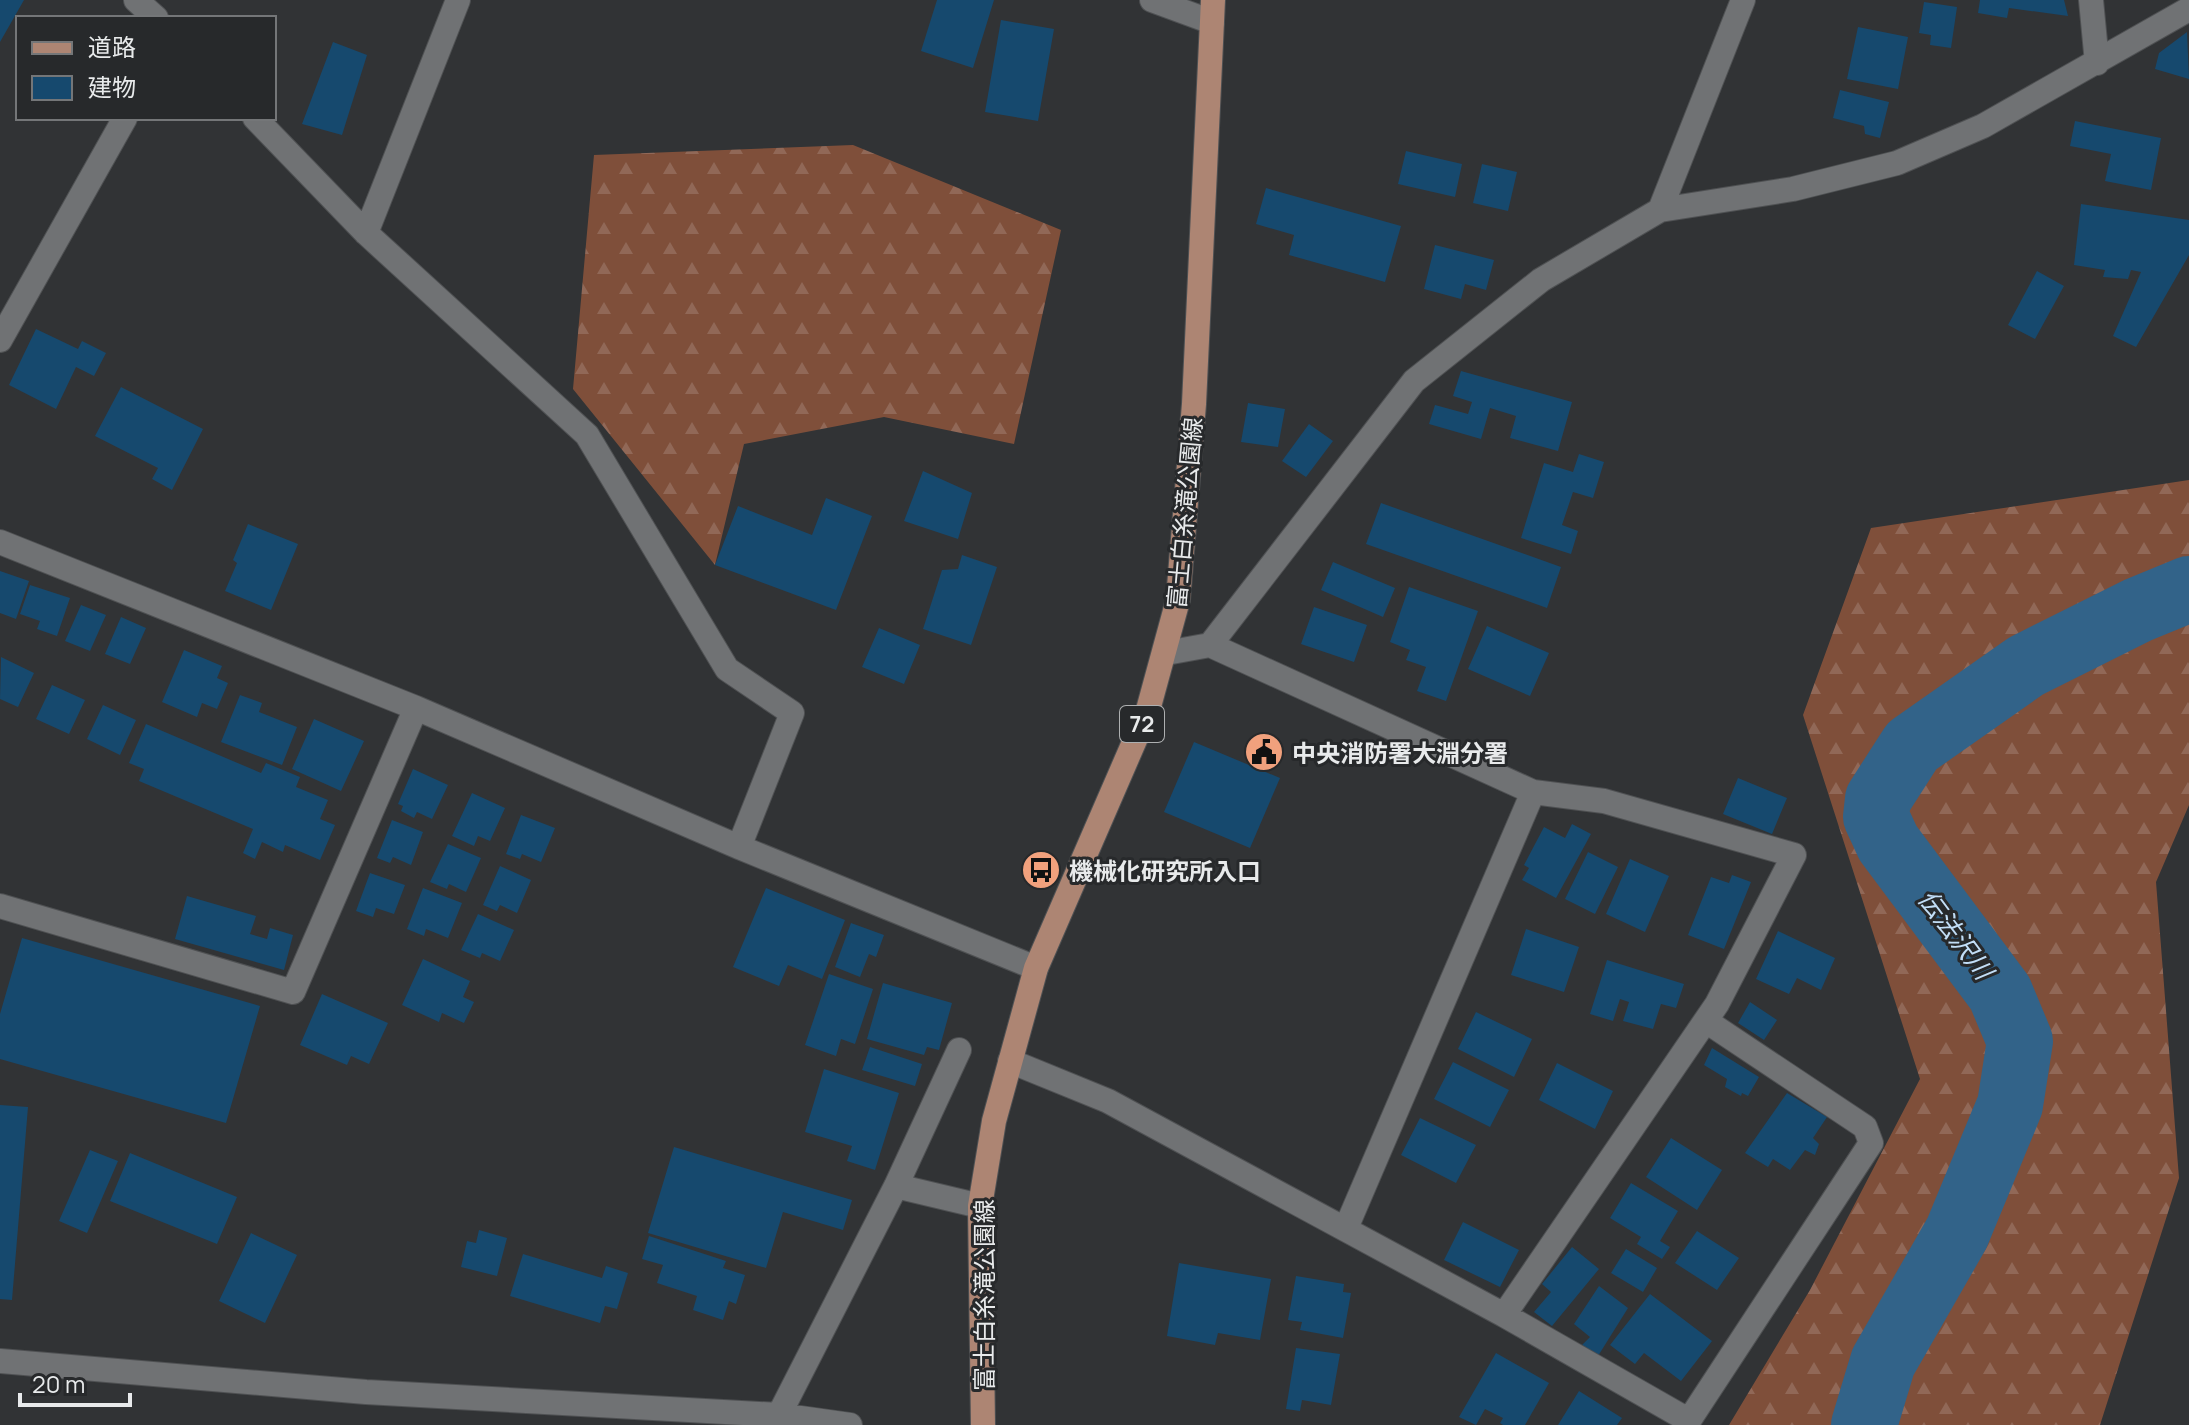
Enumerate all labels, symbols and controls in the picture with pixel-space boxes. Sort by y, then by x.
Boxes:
legend [16,16,276,120]
text: 道路 [88,30,136,63]
text: 建物 [88,70,136,103]
street label: 富士白糸滝公園線 [1159,416,1209,610]
road number: 72 [1120,706,1164,742]
public building icon: 中央消防署大淵分署 [1243,731,1285,773]
place label: 中央消防署大淵分署 [1292,736,1508,769]
bus stop icon: 機械化研究所入口 [1020,849,1062,891]
place label: 機械化研究所入口 [1069,854,1261,887]
water label: 伝法沢川 [1910,882,2003,989]
street label: 富士白糸滝公園線 [967,1199,1000,1391]
scale bar [20,1357,130,1407]
text: 20 m [32,1367,85,1400]

